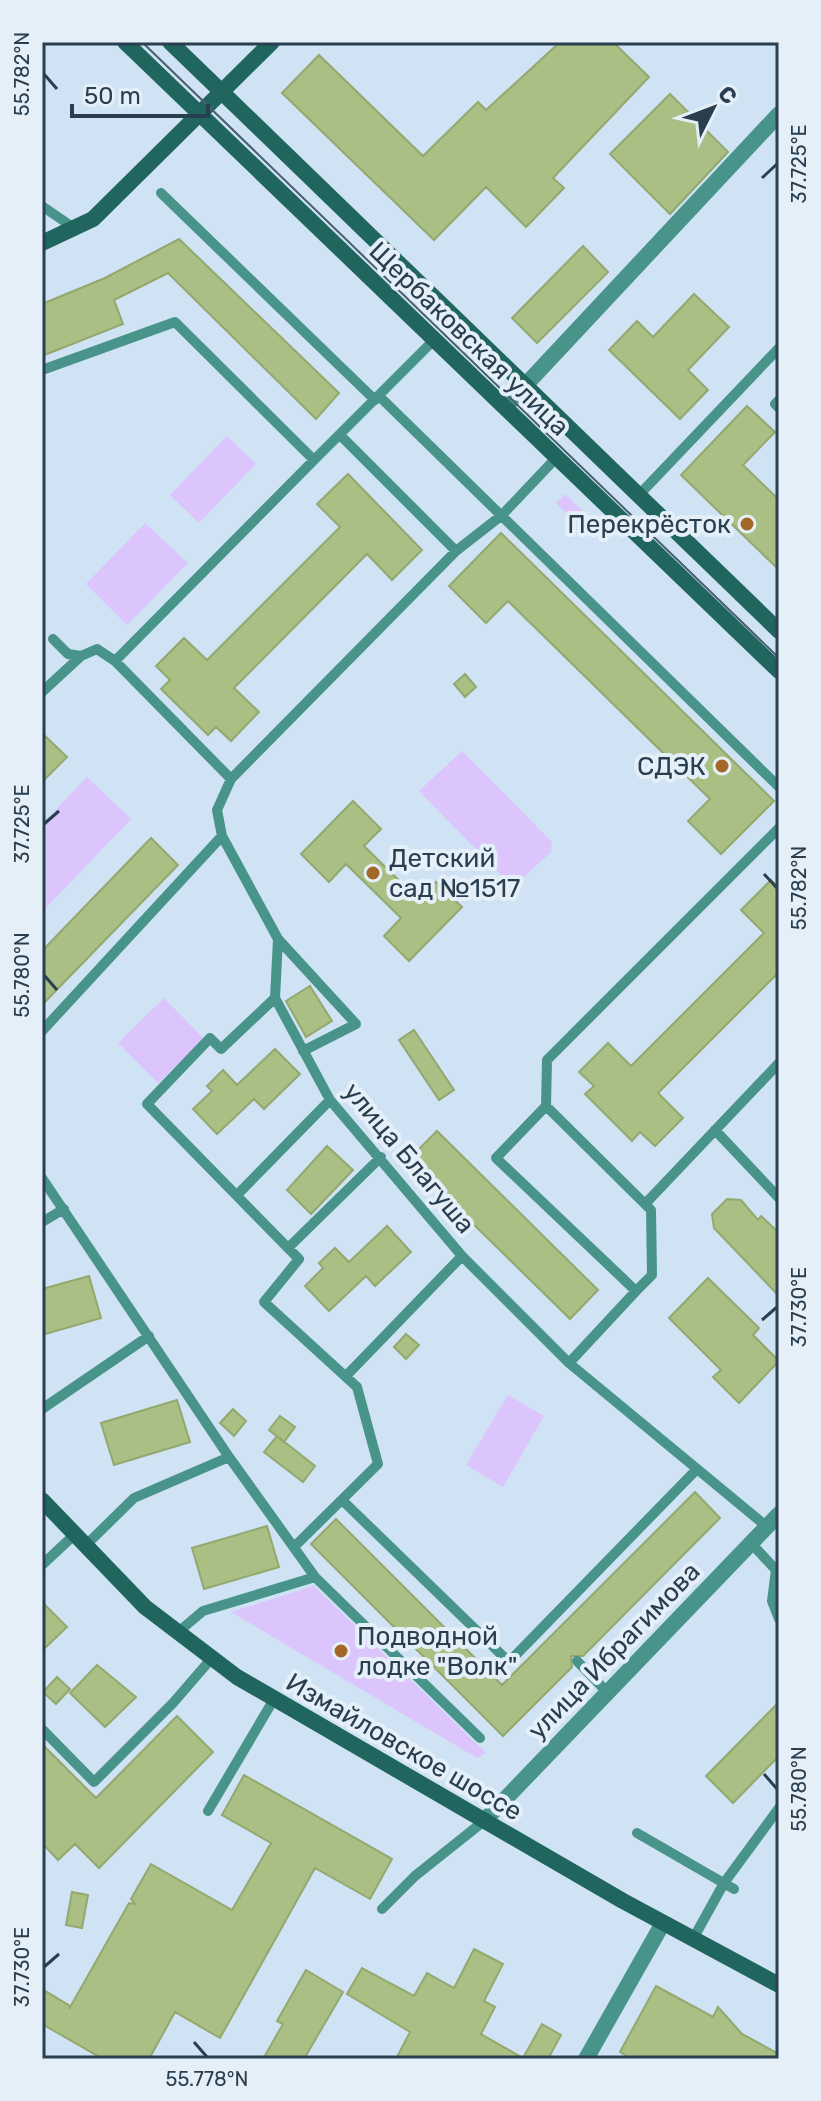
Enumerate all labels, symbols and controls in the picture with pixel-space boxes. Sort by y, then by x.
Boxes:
text: 55.782°N [10,32,34,116]
scale bar [72,68,208,118]
north arrow [673,68,753,148]
text: С [712,80,743,110]
text: 50 m [84,82,141,110]
text: 37.725°E [787,124,811,204]
street label: Щербаковская улица [363,236,575,442]
place label: Перекрёсток [567,509,731,540]
marker: Перекрёсток [738,515,756,533]
place label: СДЭК [637,751,706,782]
marker: СДЭК [713,757,731,775]
text: 37.725°E [10,784,34,864]
place label: Детский сад №1517 [389,843,520,904]
text: 55.782°N [787,846,811,930]
marker: Детский сад №1517 [364,864,382,882]
text: 55.780°N [10,932,34,1018]
street label: улица Благуша [337,1076,481,1240]
text: 37.730°E [787,1267,811,1347]
street label: улица Ибрагимова [522,1556,706,1746]
place label: Подводной лодке "Волк" [357,1621,517,1682]
marker: Подводной лодке "Волк" [332,1642,350,1660]
street label: Измайловское шоссе [281,1667,527,1827]
text: 55.780°N [787,1746,811,1832]
text: 37.730°E [10,1927,34,2007]
text: 55.778°N [166,2067,248,2091]

